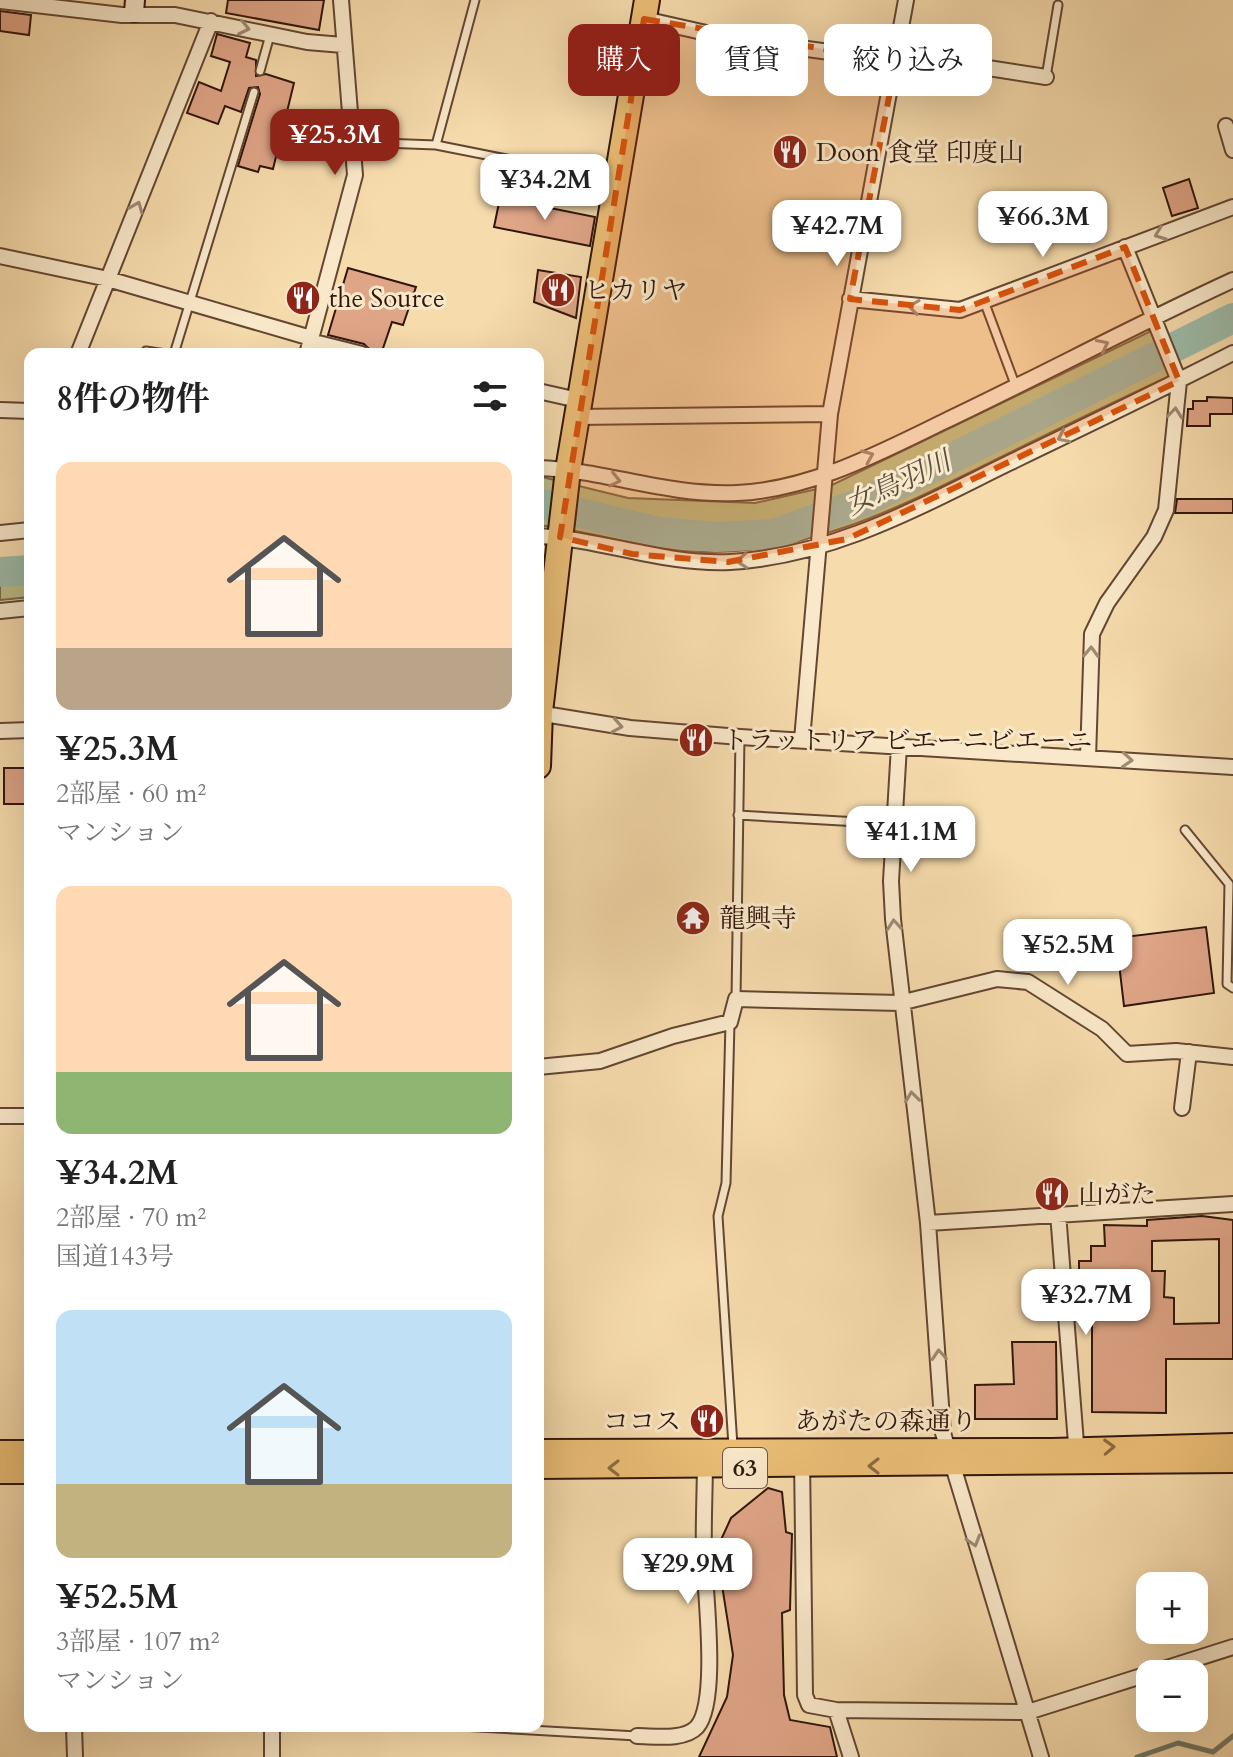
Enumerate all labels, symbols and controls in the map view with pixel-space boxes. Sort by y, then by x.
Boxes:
one-way arrow [236,19,250,36]
chip: 購入 [568,24,680,96]
chip: 賃貸 [696,24,808,96]
chip: 絞り込み [824,24,992,96]
pin: ¥25.3M [270,109,400,177]
text: ¥25.3M [288,117,382,152]
restaurant icon: Doon 食堂 印度山 [771,133,809,171]
place label: Doon 食堂 印度山 [816,135,1024,170]
pin: ¥34.2M [480,154,610,222]
text: ¥34.2M [498,162,592,197]
pin: ¥66.3M [978,191,1108,259]
text: ¥66.3M [996,199,1090,234]
pin: ¥42.7M [772,200,902,268]
one-way arrow [128,201,144,215]
text: ¥42.7M [790,208,884,243]
one-way arrow [1154,224,1168,241]
restaurant icon: ヒカリヤ [539,271,577,309]
place label: ヒカリヤ [584,273,687,308]
restaurant icon: the Source [284,279,322,317]
place label: the Source [329,281,445,316]
one-way arrow [907,299,921,316]
one-way arrow [1094,339,1109,355]
icon: filters [468,374,512,418]
text: 8件の物件 [56,376,209,422]
one-way arrow [1167,406,1184,419]
one-way arrow [1057,427,1071,443]
water label: 女鳥羽川 [839,441,959,524]
one-way arrow [860,450,874,466]
one-way arrow [607,471,621,488]
icon: home [212,514,356,658]
one-way arrow [735,552,748,569]
one-way arrow [1083,645,1100,658]
one-way arrow [610,717,623,734]
restaurant icon: トラットリア ビエーニビエーニ [677,721,715,759]
place label: トラットリア ビエーニビエーニ [722,723,1092,758]
text: ¥25.3M [56,726,178,772]
one-way arrow [1121,751,1134,768]
text: 2部屋 · 60 m² [56,776,206,811]
pin: ¥41.1M [846,806,976,874]
text: ¥41.1M [864,814,958,849]
text: マンション [56,815,185,850]
temple icon: 龍興寺 [674,899,712,937]
place label: 龍興寺 [719,901,797,936]
one-way arrow [886,918,903,931]
pin: ¥52.5M [1003,919,1133,987]
text: ¥52.5M [1021,927,1115,962]
icon: home [212,938,356,1082]
one-way arrow [904,1090,921,1104]
text: ¥34.2M [56,1150,178,1196]
restaurant icon: 山がた [1033,1175,1071,1213]
place label: 山がた [1078,1177,1156,1212]
text: 2部屋 · 70 m² [56,1200,206,1235]
text: 国道143号 [56,1239,174,1274]
pin: ¥32.7M [1021,1269,1151,1337]
text: ¥32.7M [1039,1277,1133,1312]
one-way arrow [931,1348,948,1361]
icon: home [212,1362,356,1506]
restaurant icon: ココス [688,1402,726,1440]
place label: ココス [603,1404,681,1439]
street label: あがたの森通り [795,1404,977,1439]
one-way arrow [1103,1438,1116,1456]
road number: 63 [723,1448,767,1488]
one-way arrow [867,1457,880,1475]
one-way arrow [607,1459,620,1477]
one-way arrow [965,1533,981,1547]
pin: ¥29.9M [623,1538,753,1606]
text: ¥29.9M [641,1546,735,1581]
map controls [1136,1572,1208,1732]
button: + [1136,1572,1208,1644]
text: ¥52.5M [56,1574,178,1620]
text: 3部屋 · 107 m² [56,1624,220,1659]
button: − [1136,1660,1208,1732]
text: マンション [56,1663,185,1698]

